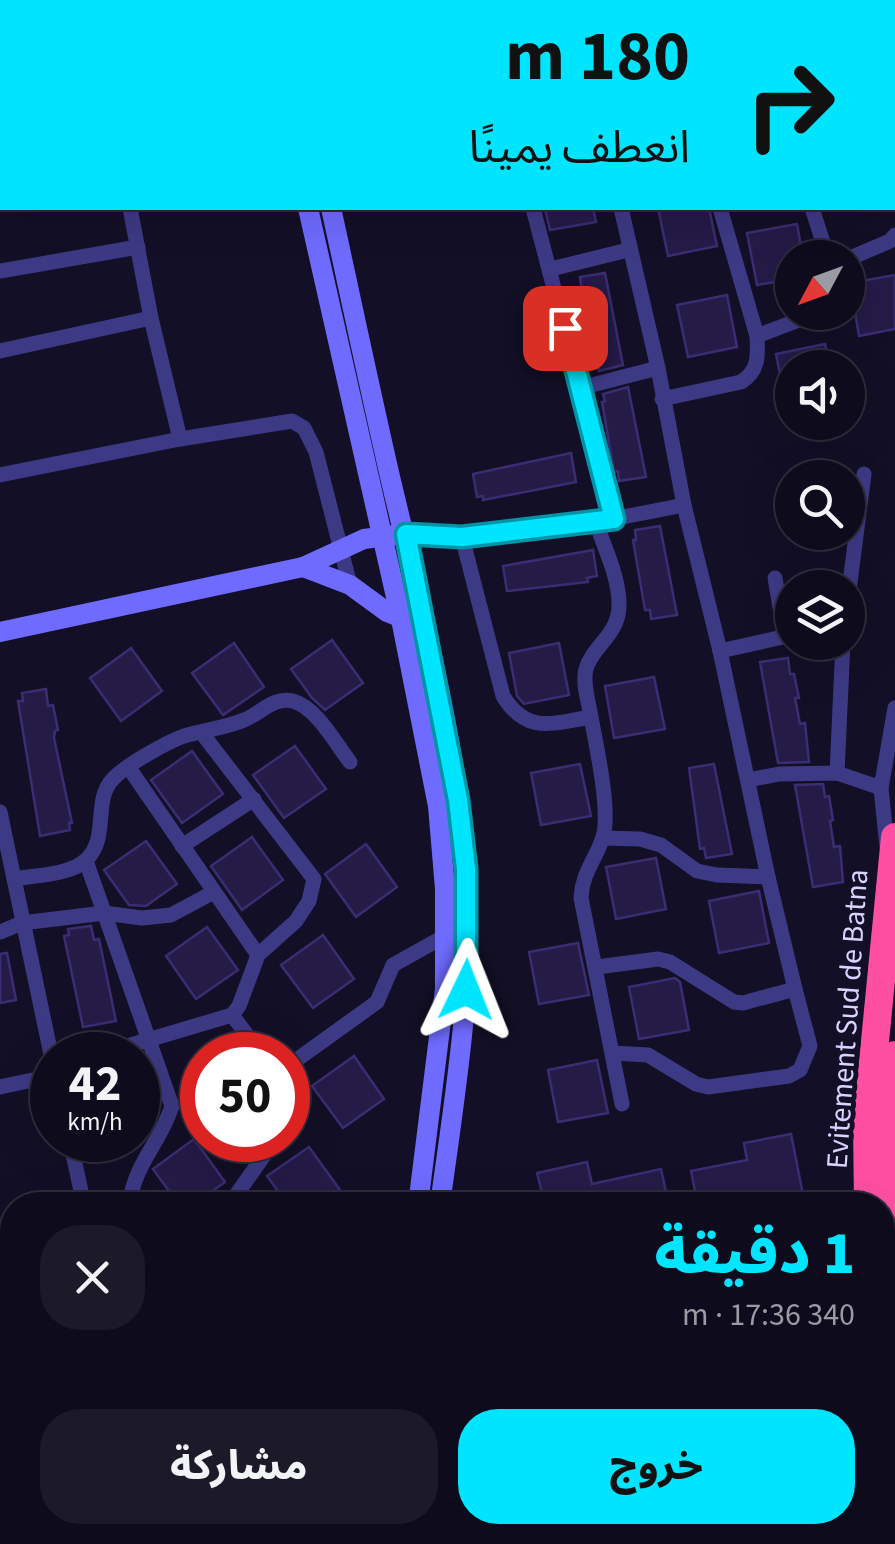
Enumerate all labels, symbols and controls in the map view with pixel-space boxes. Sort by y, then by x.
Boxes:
text: 180 m [505,7,690,107]
icon: right [725,40,855,170]
text: انعطف يمينًا [469,116,690,180]
north arrow [775,240,865,330]
map controls [775,240,865,660]
pin [523,286,608,371]
icon: arrive [538,301,593,356]
button: sound [775,350,865,440]
button: search [775,460,865,550]
button: layers [775,570,865,660]
street label: Evitement Sud de Batna [816,868,879,1170]
position arrow [414,938,518,1042]
speed limit sign: 50 [180,1032,310,1162]
text: 42 [69,1049,121,1120]
text: km/h [67,1104,123,1140]
text: 1 دقيقة [654,1212,855,1297]
button: close [40,1225,145,1330]
text: 340 m · 17:36 [682,1292,855,1338]
button: مشاركة [40,1409,438,1524]
button: خروج [458,1409,855,1524]

